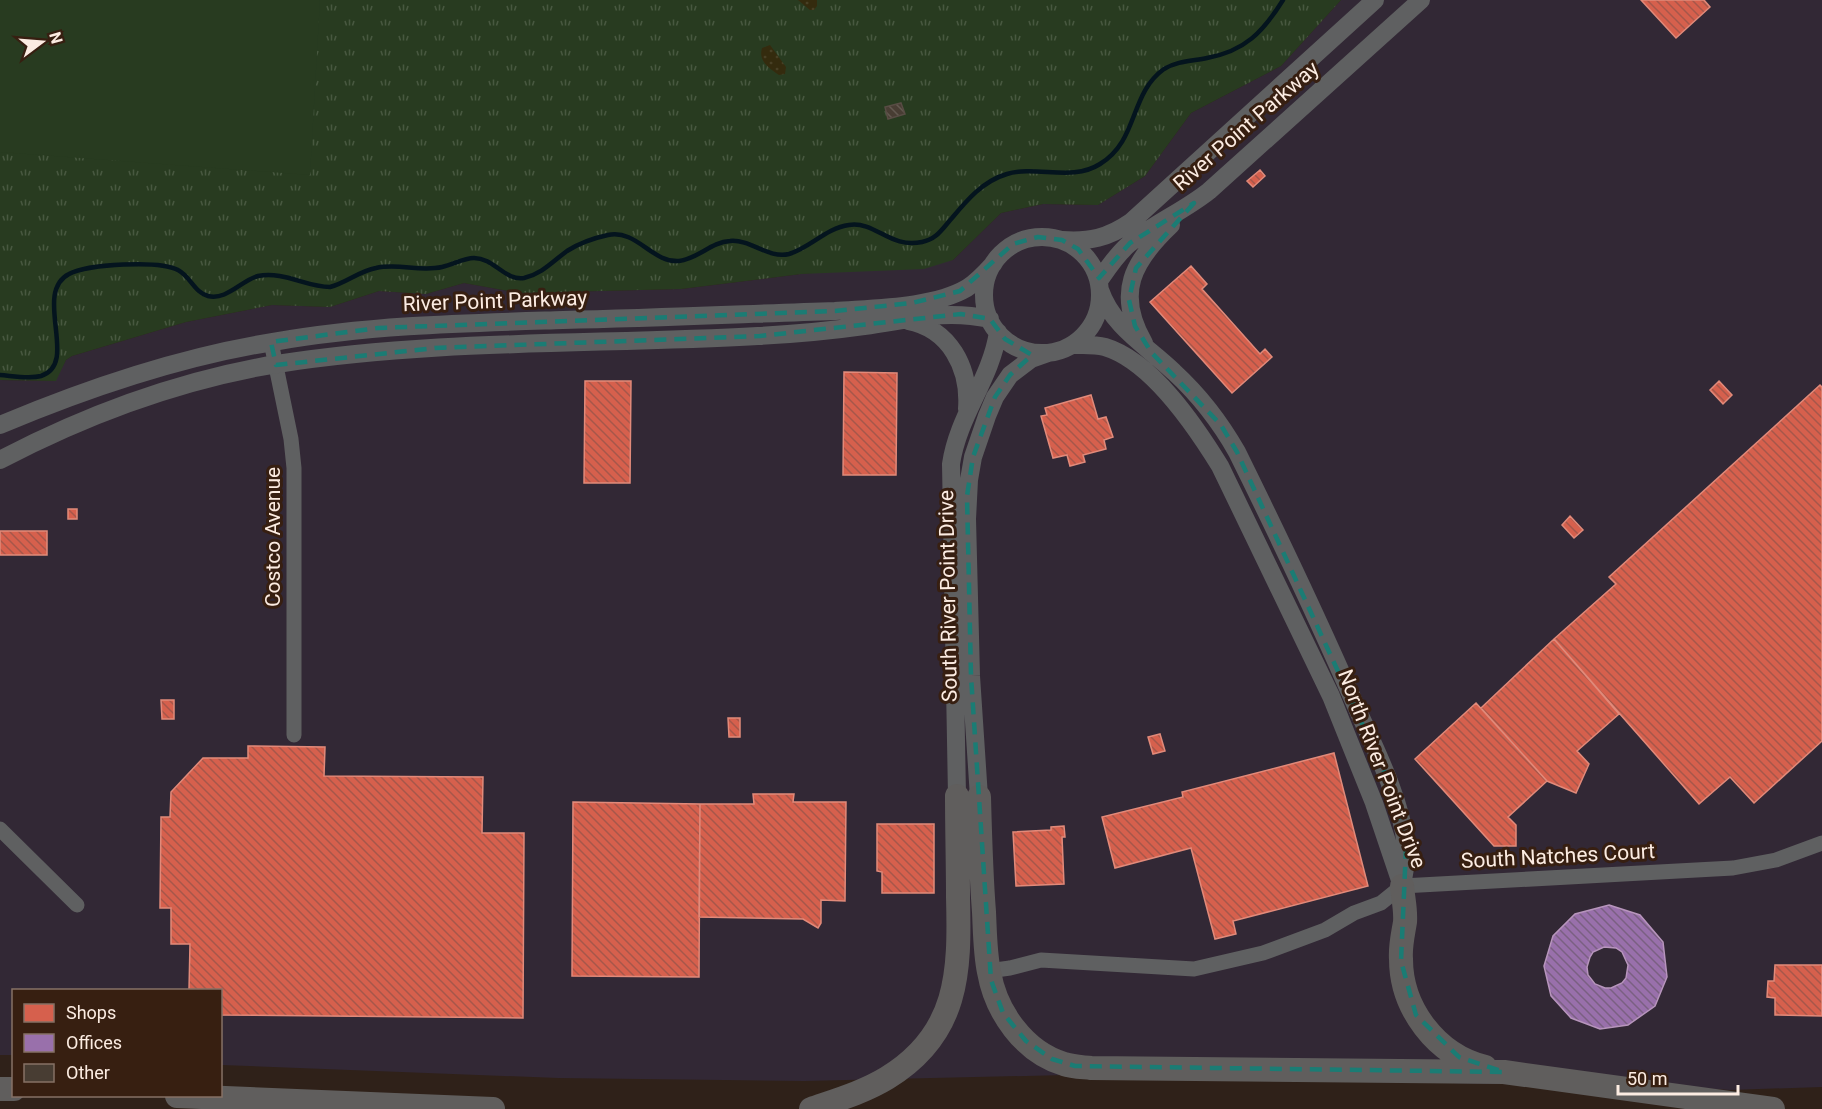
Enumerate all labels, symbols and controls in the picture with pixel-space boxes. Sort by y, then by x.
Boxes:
north arrow [12,12,72,72]
text: N [45,30,67,46]
street label: River Point Parkway [1168,56,1324,196]
street label: River Point Parkway [402,286,588,316]
street label: Costco Avenue [261,467,285,607]
street label: South River Point Drive [934,490,962,702]
street label: North River Point Drive [1333,666,1431,872]
street label: South Natches Court [1460,839,1656,873]
legend [12,989,222,1097]
text: Shops [66,1002,116,1023]
text: Offices [66,1032,122,1053]
scale bar [1618,1058,1738,1096]
text: Other [66,1062,110,1083]
text: 50 m [1627,1068,1667,1089]

